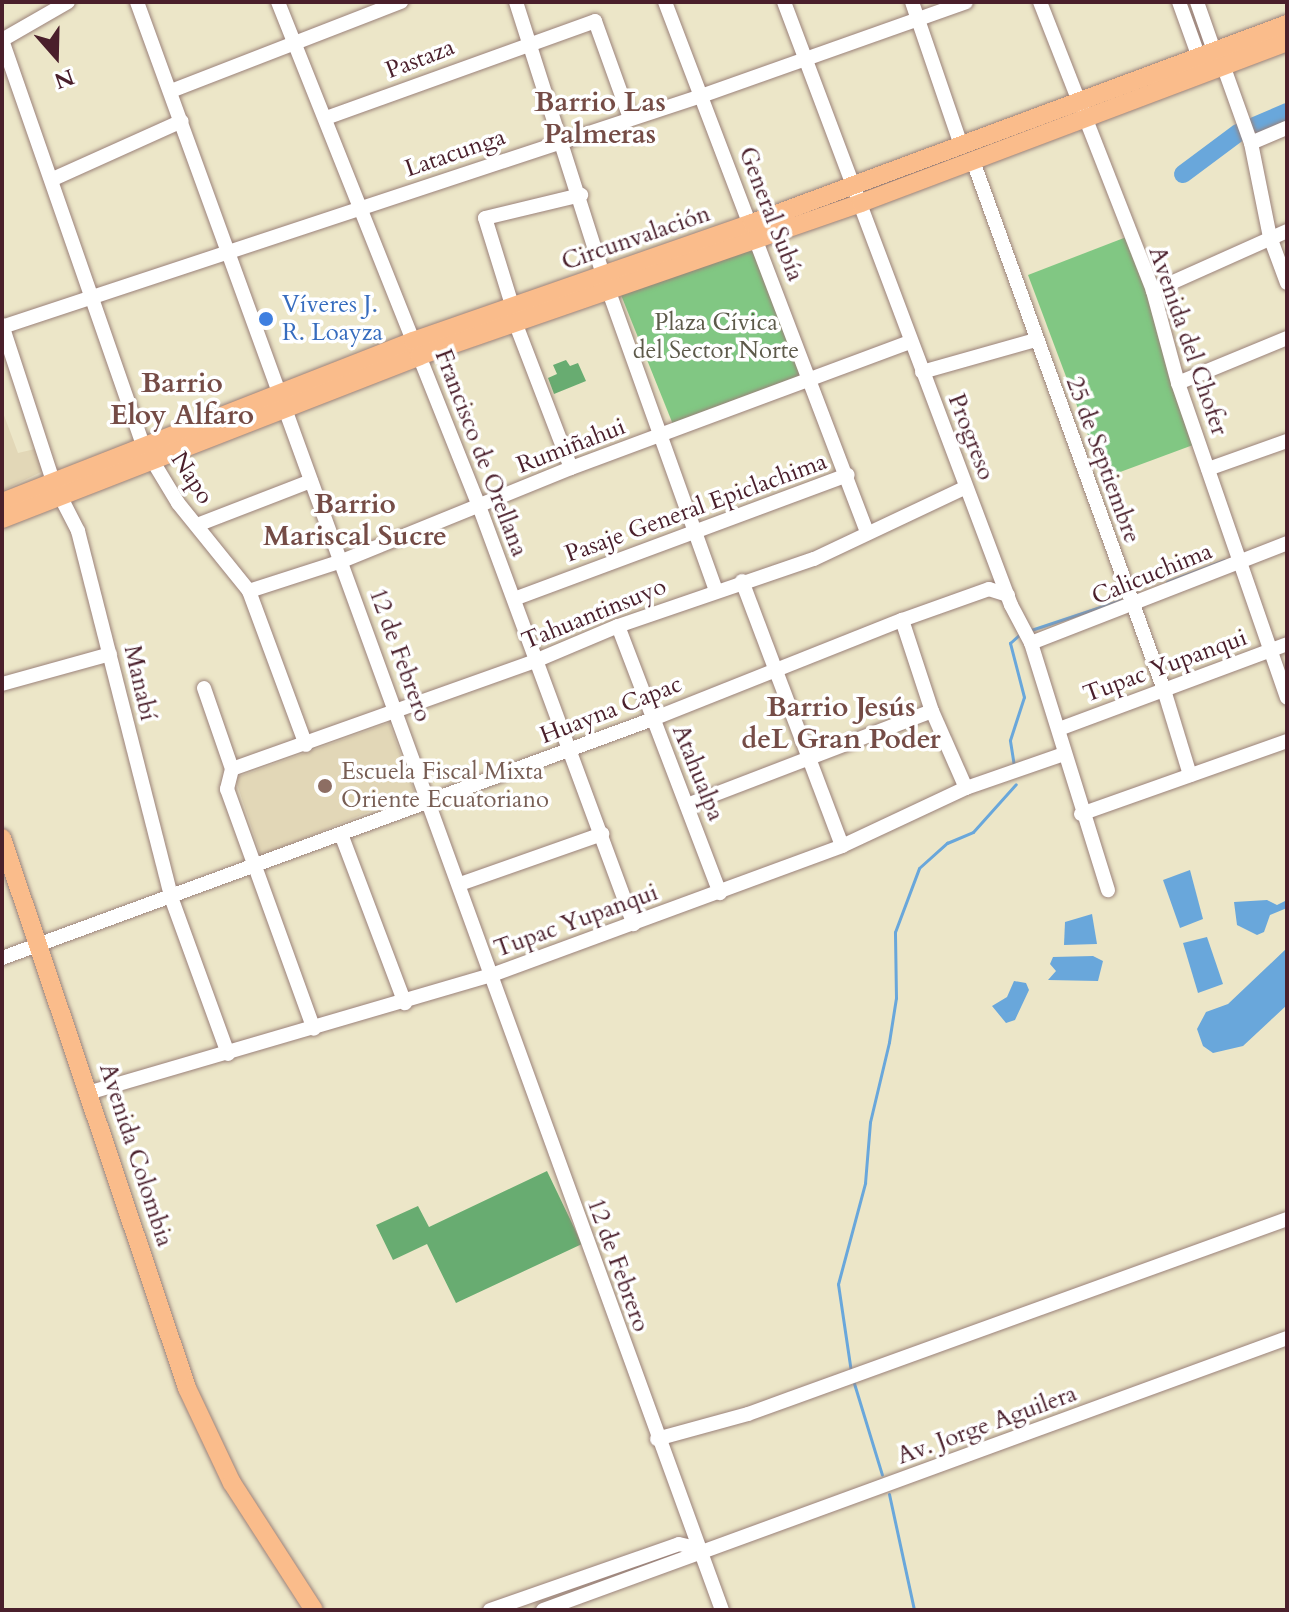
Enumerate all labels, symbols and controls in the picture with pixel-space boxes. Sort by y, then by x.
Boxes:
north arrow [16,16,96,96]
street label: Pastaza [381,33,459,85]
text: N [50,61,78,96]
district label: Barrio Las Palmeras [534,85,666,151]
street label: Latacunga [401,122,509,184]
street label: General Subía [732,143,810,285]
street label: Circunvalación [558,199,714,277]
street label: Avenida del Chofer [1142,243,1234,439]
place label: Víveres J. R. Loayza [282,291,383,347]
park label: Plaza Cívica del Sector Norte [633,309,799,365]
marker: Víveres J. R. Loayza [257,310,275,328]
street label: Francisco de Orellana [428,345,534,561]
district label: Barrio Eloy Alfaro [110,366,254,432]
street label: 25 de Septiembre [1060,373,1146,547]
street label: Progreso [941,390,1001,484]
street label: Rumiñahui [513,412,629,480]
street label: Napo [165,446,219,510]
street label: Pasaje General Epiclachima [561,447,831,569]
district label: Barrio Mariscal Sucre [263,487,447,553]
street label: Calicuchima [1088,537,1216,611]
street label: Tahuantinsuyo [518,572,670,656]
street label: 12 de Febrero [363,584,437,726]
street label: Tupac Yupanqui [1079,623,1251,709]
street label: Manabí [117,642,163,724]
street label: Huayna Capac [536,670,686,750]
district label: Barrio Jesús deL Gran Poder [741,690,941,756]
street label: Atahualpa [666,721,730,825]
place label: Escuela Fiscal Mixta Oriente Ecuatoriano [341,758,549,814]
marker: Escuela Fiscal Mixta Oriente Ecuatoriano [316,777,334,795]
street label: Tupac Yupanqui [490,878,662,964]
street label: Avenida Colombia [93,1060,179,1250]
street label: 12 de Febrero [581,1194,655,1336]
street label: Av. Jorge Aguilera [893,1379,1081,1471]

